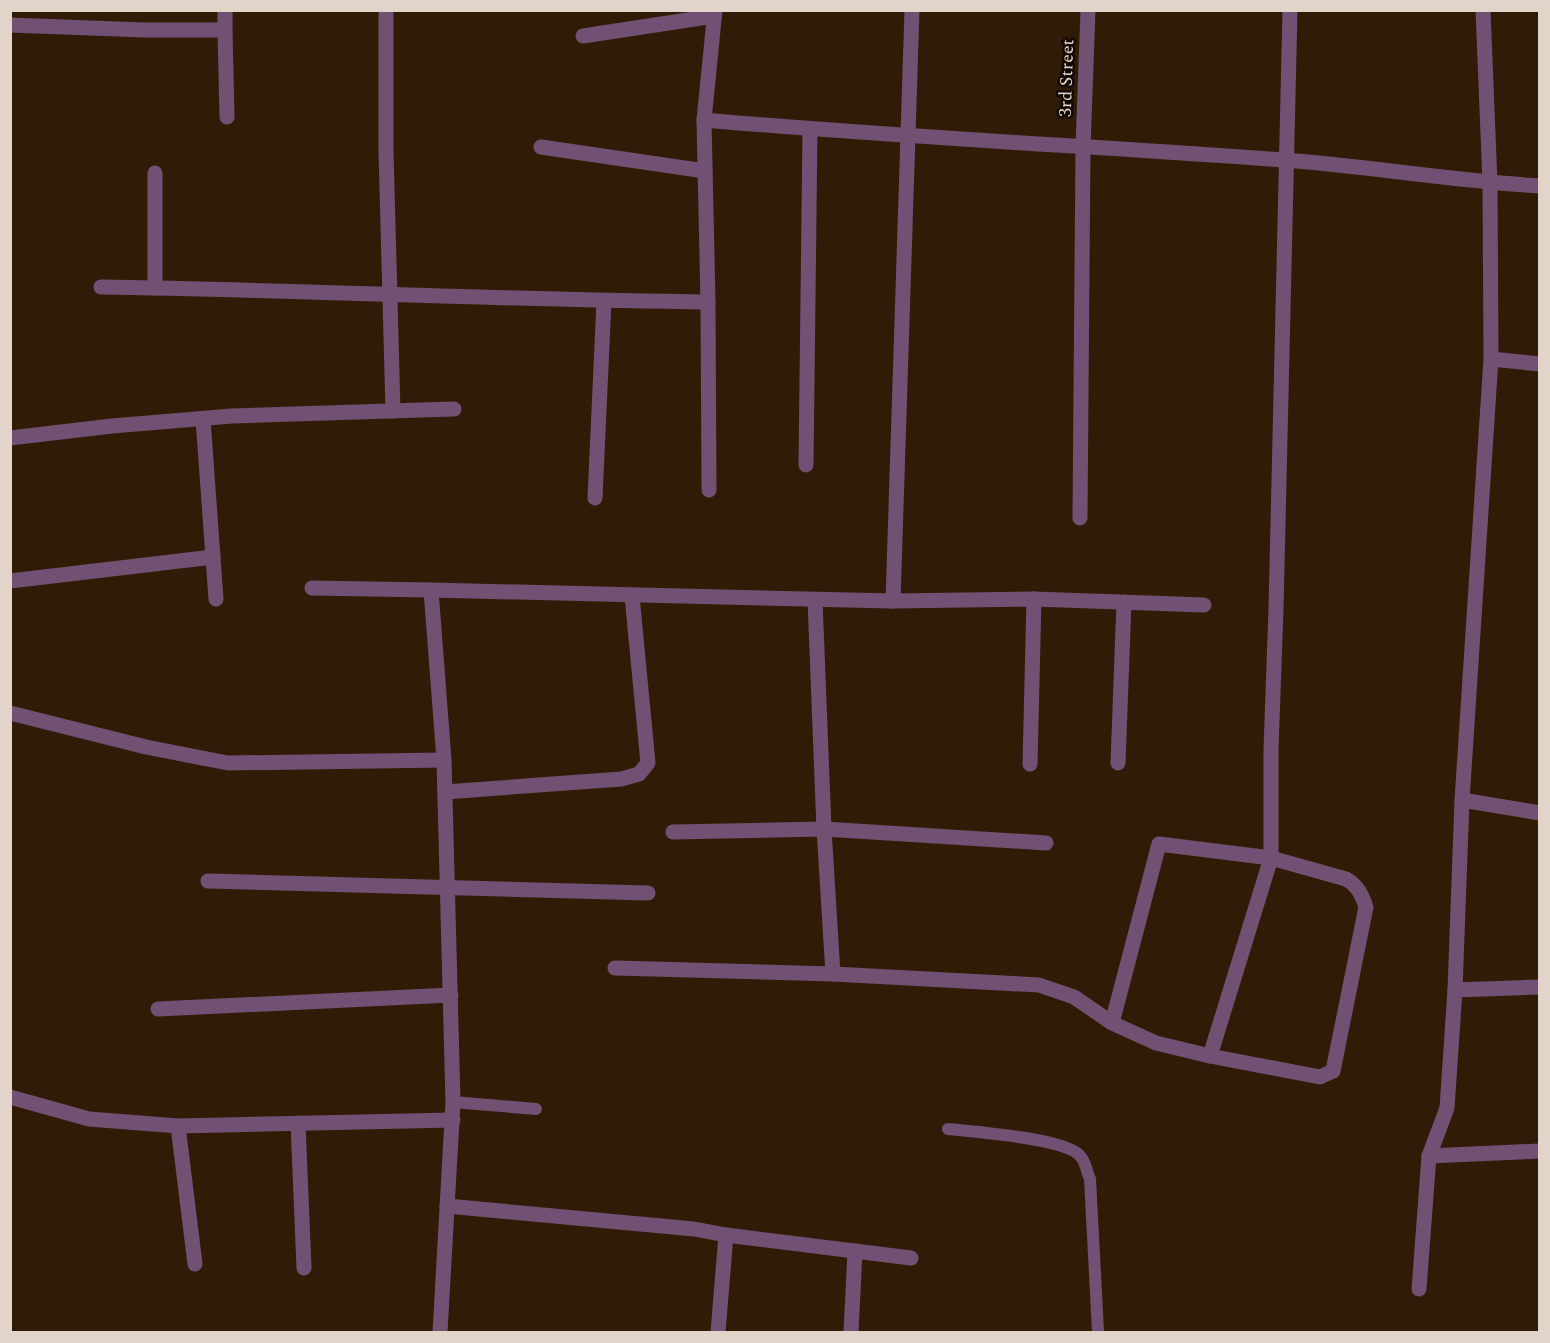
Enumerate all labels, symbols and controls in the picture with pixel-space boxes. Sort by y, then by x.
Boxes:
street label: 3rd Street [1052,39,1081,117]

